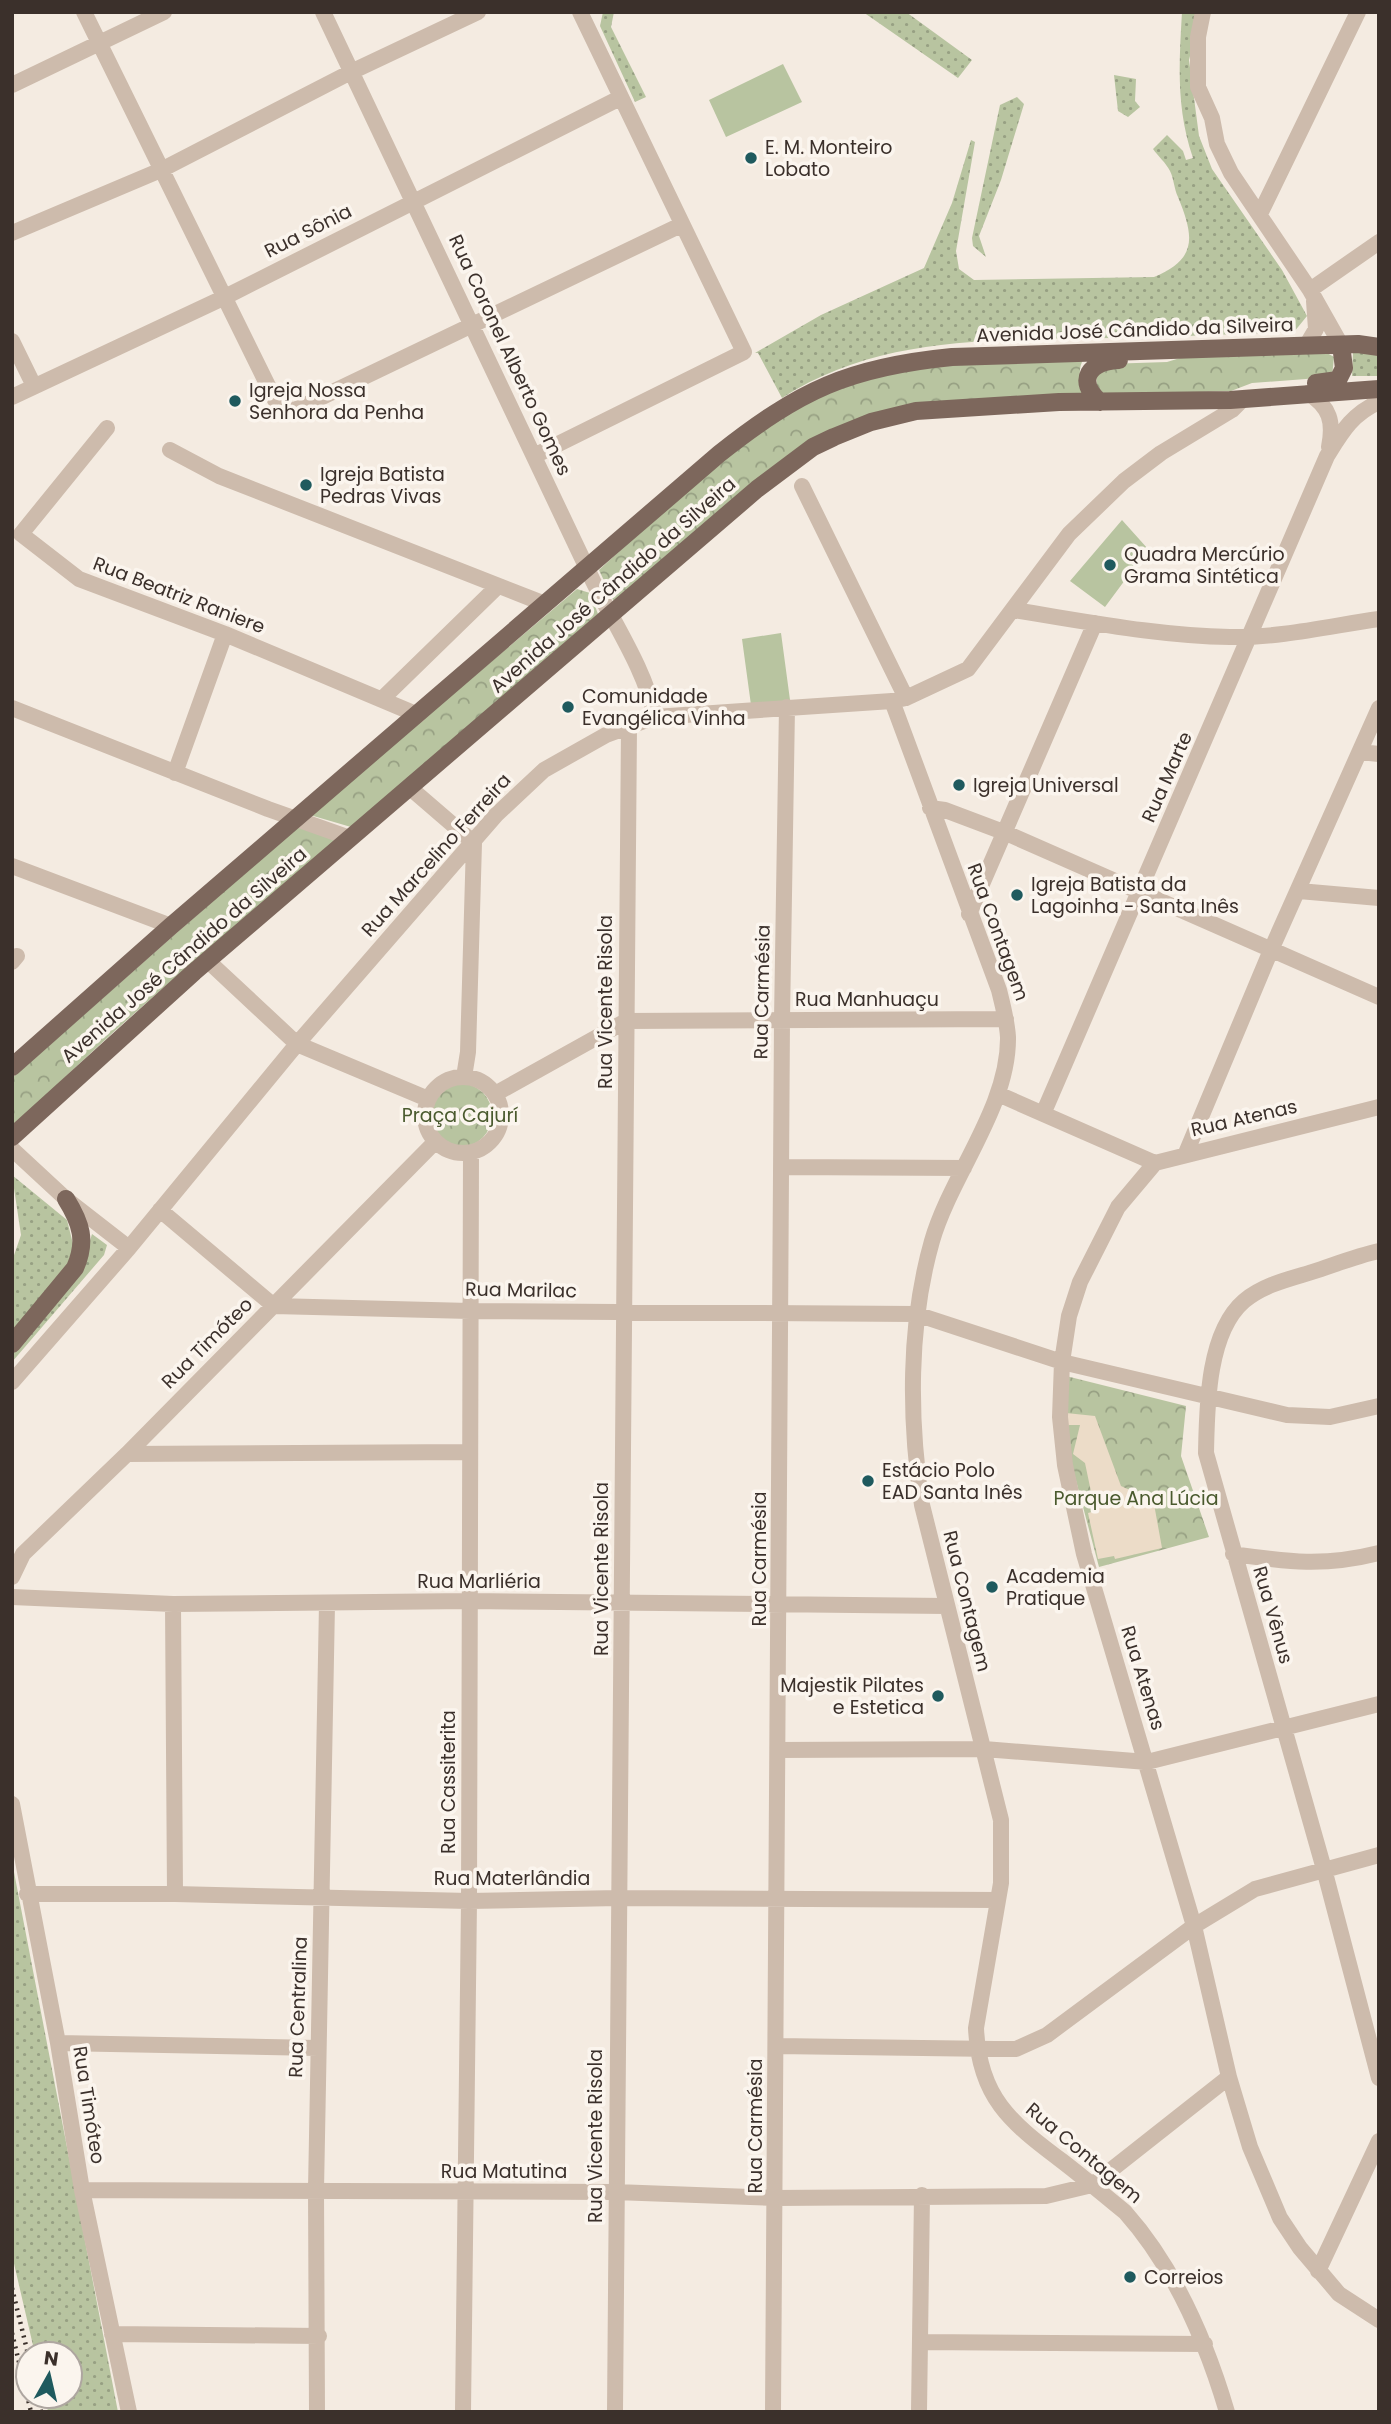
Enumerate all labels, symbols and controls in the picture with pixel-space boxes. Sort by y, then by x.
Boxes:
place label: E. M. Monteiro Lobato [765,134,893,183]
marker: E. M. Monteiro Lobato [743,150,759,166]
street label: Rua Sônia [260,197,356,265]
street label: Rua Coronel Alberto Gomes [442,230,578,480]
street label: Avenida José Cândido da Silveira [976,311,1294,349]
place label: Igreja Nossa Senhora da Penha [249,377,424,426]
marker: Igreja Nossa Senhora da Penha [227,393,243,409]
place label: Igreja Batista Pedras Vivas [320,461,445,510]
street label: Avenida José Cândido da Silveira [484,471,742,699]
marker: Igreja Batista Pedras Vivas [298,477,314,493]
place label: Quadra Mercúrio Grama Sintética [1124,541,1285,590]
street label: Rua Beatriz Raniere [89,550,269,640]
marker: Quadra Mercúrio Grama Sintética [1102,557,1118,573]
place label: Comunidade Evangélica Vinha [582,683,746,732]
marker: Comunidade Evangélica Vinha [560,699,576,715]
street label: Rua Marte [1135,727,1199,827]
street label: Rua Marcelino Ferreira [355,767,517,943]
place label: Igreja Universal [973,772,1119,799]
marker: Igreja Universal [951,777,967,793]
street label: Avenida José Cândido da Silveira [55,841,313,1069]
street label: Rua Contagem [961,859,1035,1005]
place label: Igreja Batista da Lagoinha - Santa Inês [1031,871,1239,920]
marker: Igreja Batista da Lagoinha - Santa Inês [1009,887,1025,903]
street label: Rua Vicente Risola [592,915,619,1089]
street label: Rua Carmésia [747,924,777,1060]
street label: Rua Manhuaçu [795,986,939,1013]
street label: Rua Atenas [1188,1093,1300,1143]
park label: Praça Cajurí [402,1102,519,1129]
street label: Rua Marilac [465,1276,577,1304]
street label: Rua Timóteo [155,1291,259,1395]
place label: Estácio Polo EAD Santa Inês [882,1457,1023,1506]
marker: Estácio Polo EAD Santa Inês [860,1473,876,1489]
street label: Rua Vicente Risola [588,1482,615,1656]
park label: Parque Ana Lúcia [1053,1485,1219,1512]
street label: Rua Carmésia [746,1491,773,1627]
street label: Rua Contagem [936,1528,998,1674]
place label: Academia Pratique [1006,1563,1105,1612]
street label: Rua Vênus [1246,1563,1300,1667]
street label: Rua Marliéria [417,1568,541,1595]
marker: Academia Pratique [984,1579,1000,1595]
street label: Rua Atenas [1114,1622,1172,1734]
place label: Majestik Pilates e Estetica [780,1672,924,1721]
marker: Majestik Pilates e Estetica [930,1688,946,1704]
street label: Rua Cassiterita [435,1710,462,1854]
street label: Rua Materlândia [434,1865,590,1892]
street label: Rua Centralina [282,1936,314,2078]
street label: Rua Timóteo [66,2044,112,2166]
street label: Rua Vicente Risola [582,2049,609,2223]
street label: Rua Carmésia [742,2058,769,2194]
street label: Rua Contagem [1020,2096,1148,2210]
street label: Rua Matutina [441,2158,567,2185]
place label: Correios [1144,2264,1224,2291]
marker: Correios [1122,2269,1138,2285]
north arrow [14,2340,84,2410]
text: N [42,2344,60,2373]

